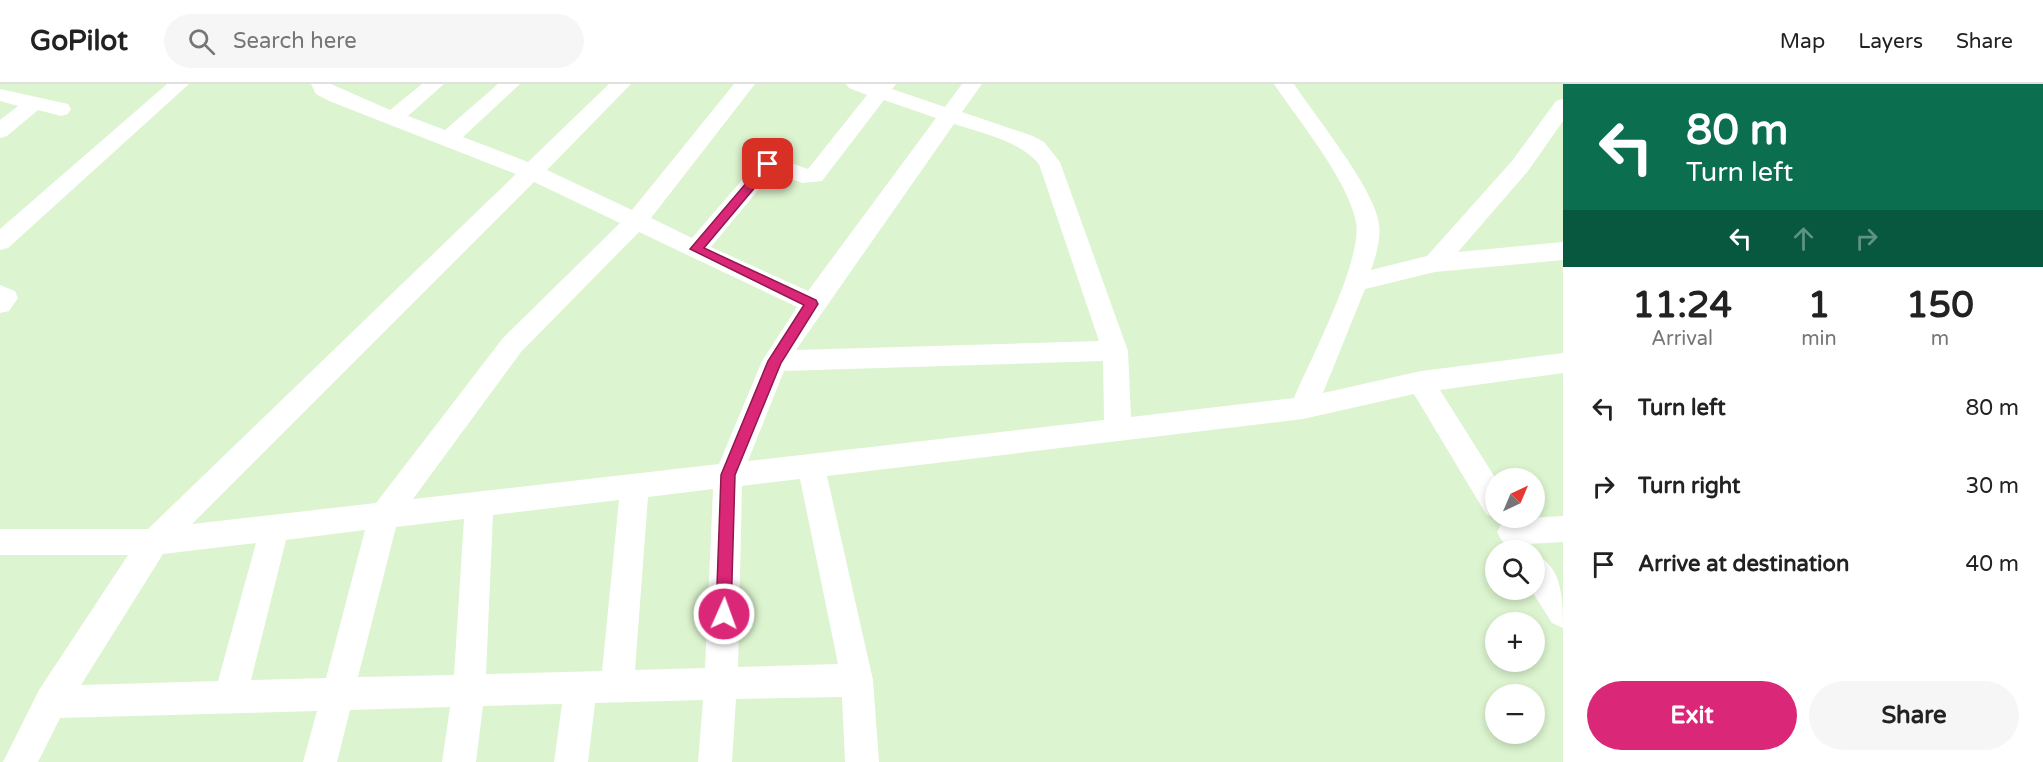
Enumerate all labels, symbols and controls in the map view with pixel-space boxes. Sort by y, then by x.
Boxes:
search box [164,14,584,68]
text: GoPilot [30,24,128,58]
icon: search [185,25,218,58]
text: Search here [233,28,357,54]
text: Map [1780,29,1825,54]
text: Layers [1858,29,1923,54]
text: Share [1956,29,2013,54]
text: 80 m [1686,105,1788,156]
icon: left [1587,108,1665,186]
pin [742,138,793,189]
icon: arrive [751,147,784,180]
text: Turn left [1686,156,1793,189]
icon: left [1724,222,1757,255]
icon: ahead [1787,222,1820,255]
icon: right [1850,222,1883,255]
text: 11:24 [1632,284,1732,327]
text: 1 [1808,284,1830,327]
text: 150 [1906,284,1974,327]
text: Arrival [1651,327,1713,351]
text: min [1801,327,1837,351]
text: m [1931,327,1949,351]
icon: left [1587,392,1620,425]
text: Turn left [1638,395,1726,421]
text: 80 m [1965,395,2019,421]
north arrow [1485,468,1545,528]
map controls [1485,468,1545,744]
icon: right [1587,470,1620,503]
text: Turn right [1638,473,1740,499]
text: 30 m [1965,473,2019,499]
button: search [1485,540,1545,600]
icon: arrive [1587,548,1620,581]
text: Arrive at destination [1638,551,1849,577]
text: 40 m [1965,551,2019,577]
position arrow [692,582,756,646]
button: + [1485,612,1545,672]
button: Exit [1587,681,1797,750]
button: Share [1809,681,2019,750]
button: − [1485,684,1545,744]

